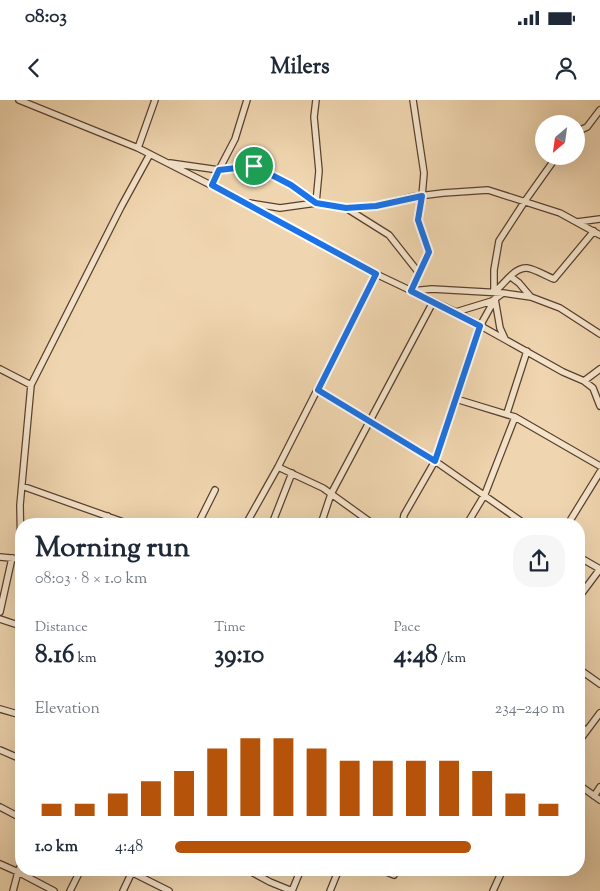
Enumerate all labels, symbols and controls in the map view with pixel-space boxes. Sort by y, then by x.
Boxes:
text: 08:03 [25,4,67,31]
text: Milers [270,52,330,84]
icon: back [20,54,48,82]
icon: person [552,54,580,82]
north arrow [535,115,585,165]
map controls [535,115,585,165]
pin [233,145,275,187]
icon: arrive [240,152,268,180]
text: Morning run [35,529,190,569]
button: share [513,535,565,587]
text: 08:03 · 8 × 1.0 km [35,568,147,591]
text: Distance [35,618,88,638]
text: Time [214,618,245,638]
text: Pace [394,618,420,638]
text: 8.16 [35,638,74,674]
text: 39:10 [214,638,264,674]
text: 4:48 [394,638,438,674]
text: km [74,649,97,669]
text: /km [438,649,466,669]
text: Elevation [35,698,100,721]
text: 234–240 m [495,698,565,721]
text: 1.0 km [35,836,78,859]
text: 4:48 [115,836,143,859]

